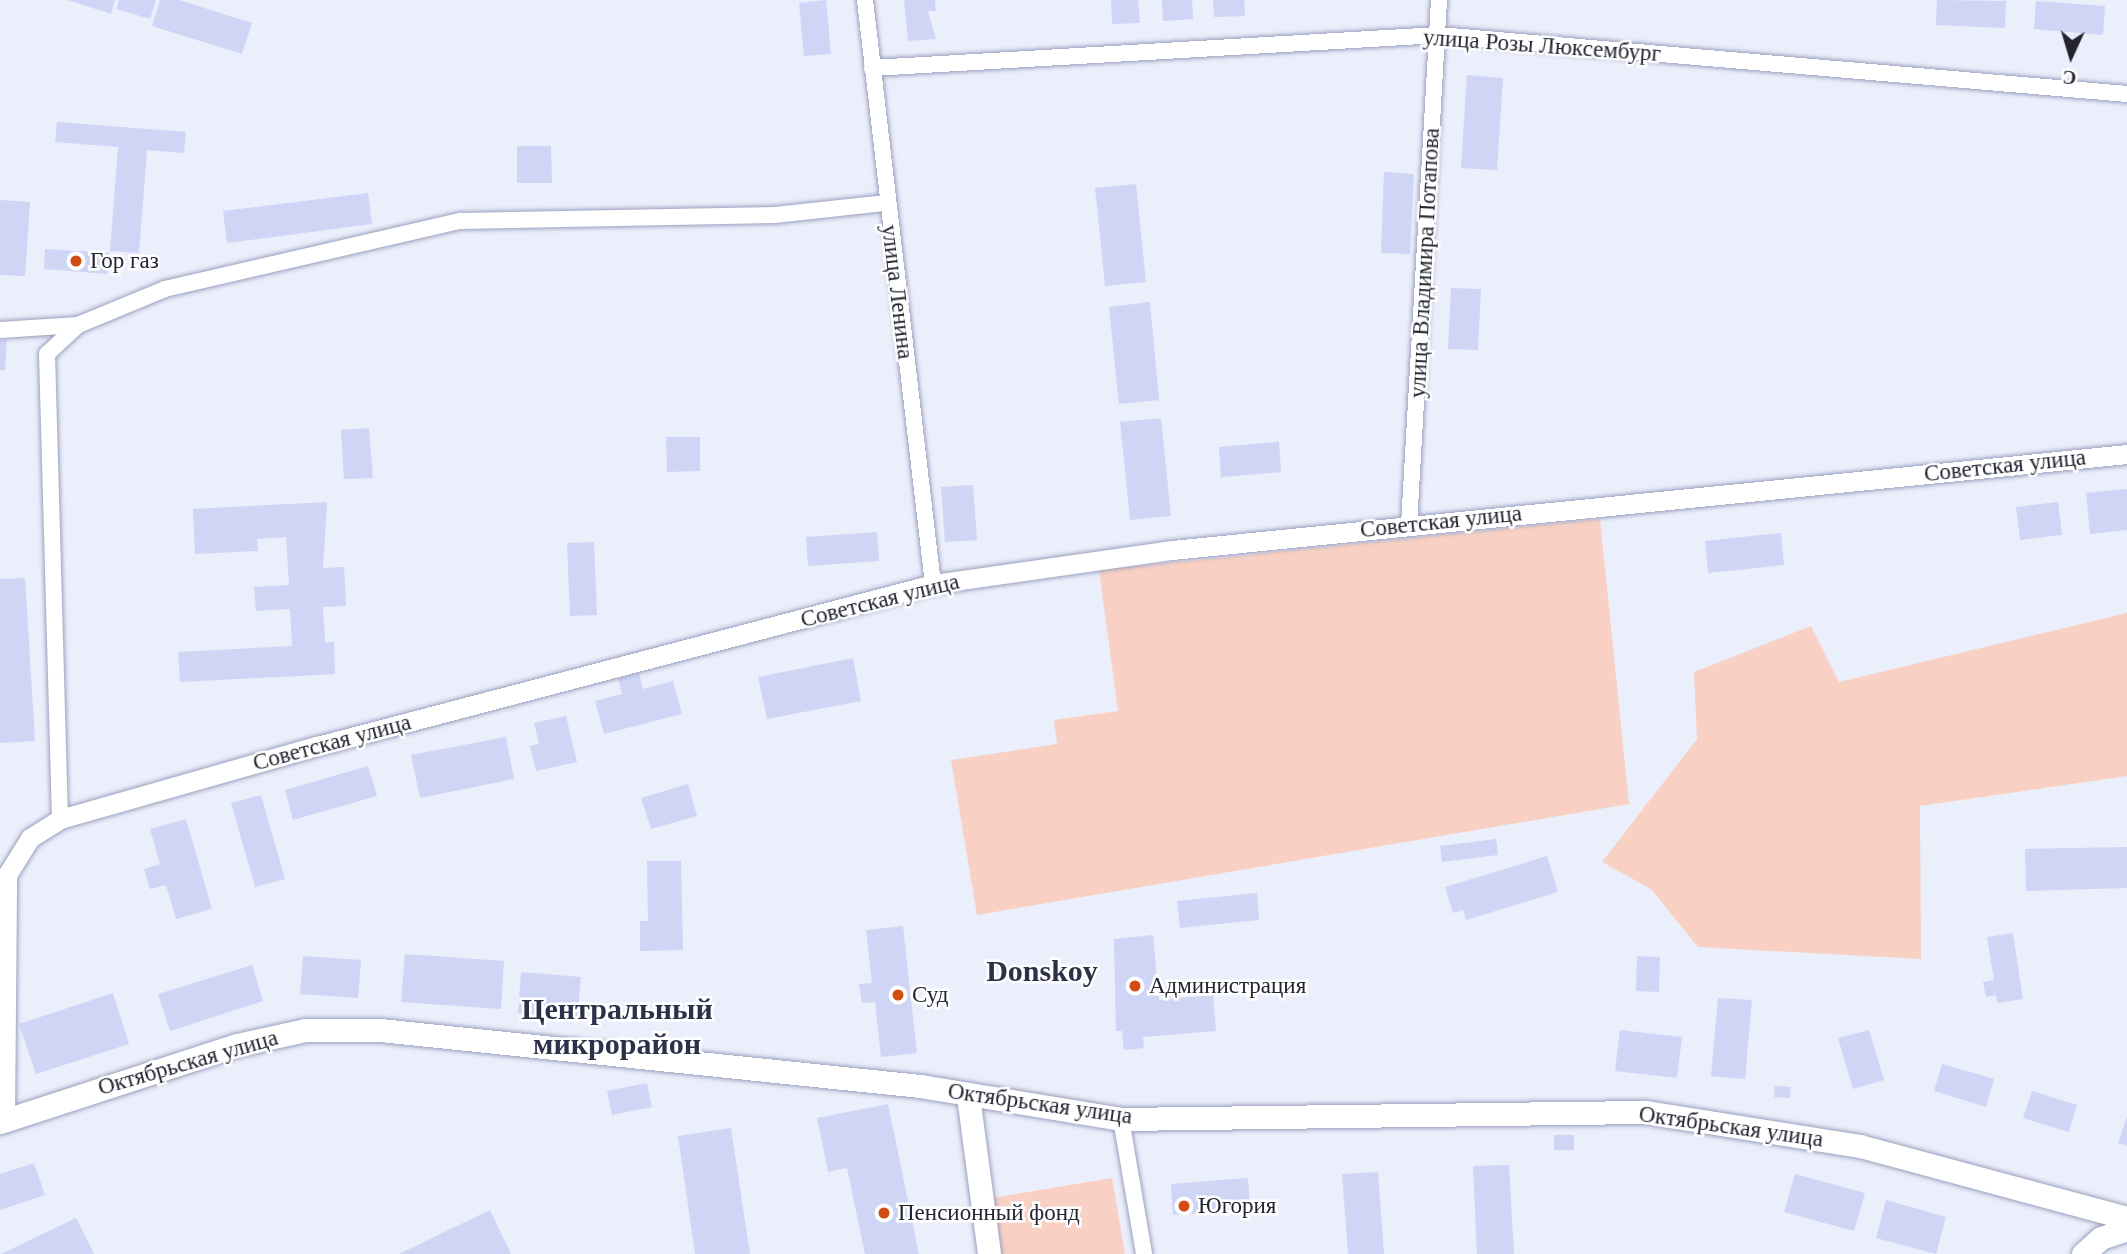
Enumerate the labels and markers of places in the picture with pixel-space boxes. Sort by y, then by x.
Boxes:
place label: Гор газ [90,247,159,275]
marker: Гор газ [68,253,84,269]
place label: Администрация [1149,972,1306,1000]
marker: Администрация [1127,978,1143,994]
place label: Суд [912,981,949,1009]
marker: Суд [890,987,906,1003]
place label: Югория [1198,1192,1276,1220]
marker: Югория [1176,1198,1192,1214]
place label: Пенсионный фонд [898,1199,1080,1227]
marker: Пенсионный фонд [876,1205,892,1221]

